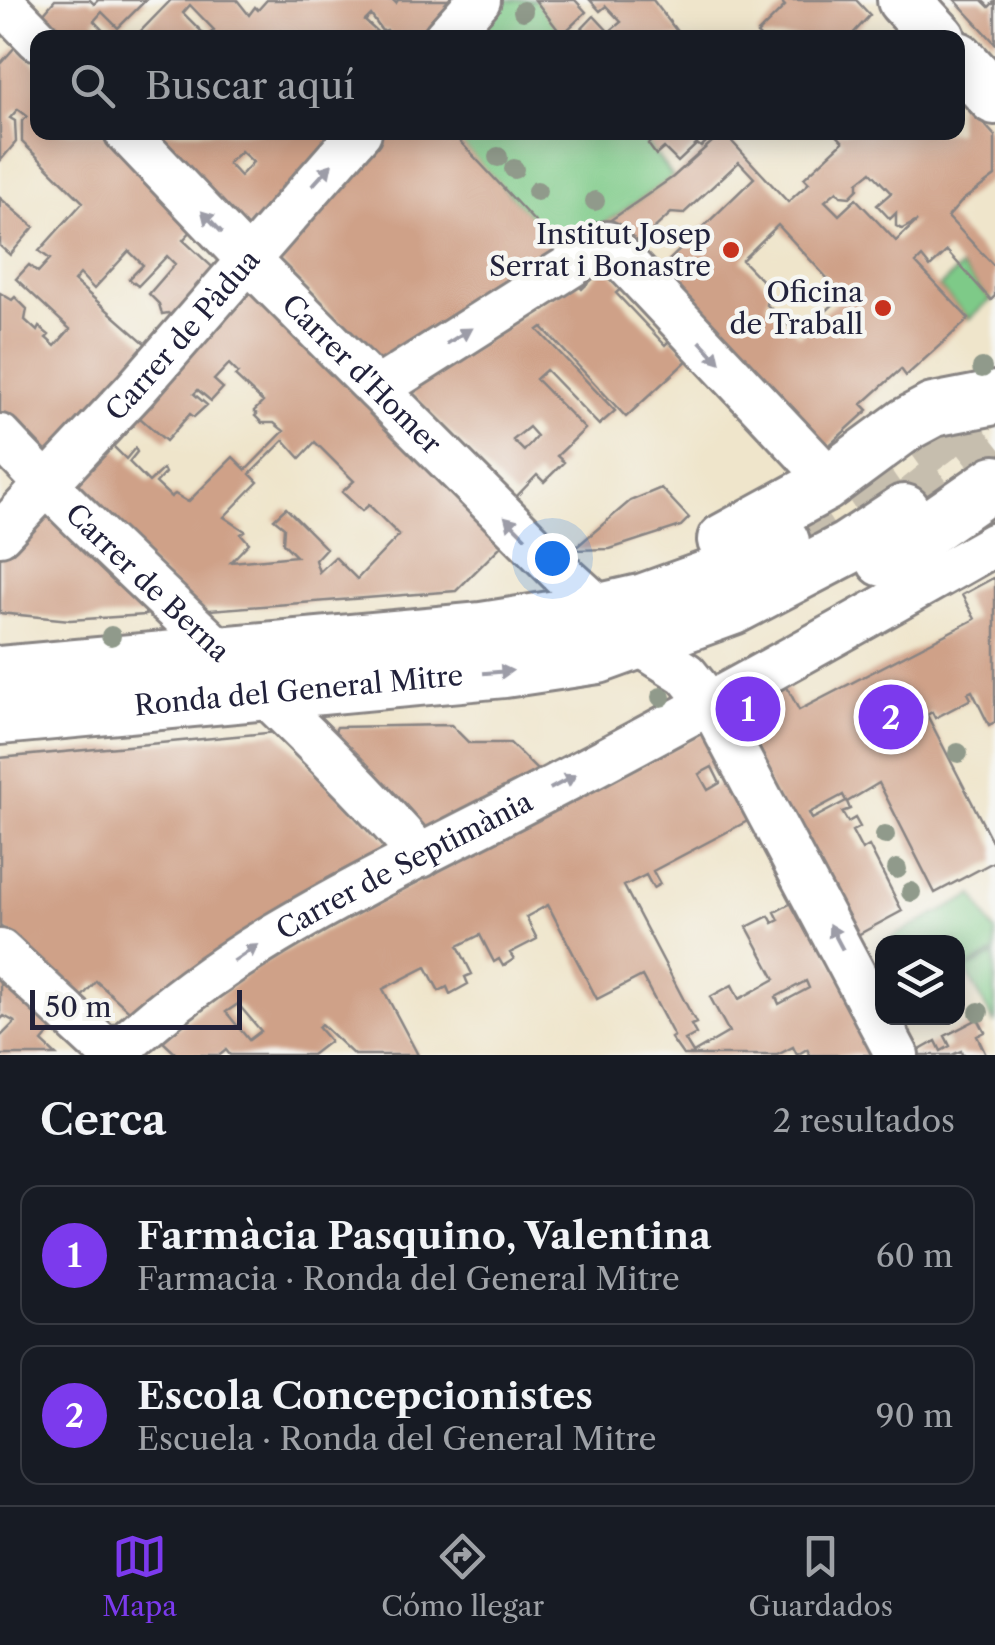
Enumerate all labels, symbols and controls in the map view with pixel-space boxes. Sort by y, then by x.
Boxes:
search box [30,30,965,140]
icon: search [65,58,120,113]
text: Buscar aquí [145,62,355,109]
one-way arrow [311,163,333,188]
one-way arrow [201,211,224,235]
place label: Institut Josep Serrat i Bonastre [489,217,711,283]
marker: Institut Josep Serrat i Bonastre [720,239,742,261]
street label: Carrer de Pàdua [98,242,267,427]
place label: Oficina de Traball [730,275,863,341]
street label: Carrer d'Homer [275,287,449,461]
marker: Oficina de Traball [872,297,894,319]
one-way arrow [445,328,473,346]
one-way arrow [698,340,721,364]
street label: Carrer de Berna [59,496,237,669]
one-way arrow [504,516,528,539]
your location [527,533,578,584]
street label: Ronda del General Mitre [133,658,465,722]
one-way arrow [483,663,515,679]
pin: 1 [716,672,780,746]
pin: 2 [858,680,924,754]
one-way arrow [548,774,577,791]
street label: Carrer de Septimània [270,784,538,947]
one-way arrow [828,923,845,952]
map controls [875,935,965,1025]
button: layers [875,935,965,1025]
one-way arrow [232,944,259,962]
scale bar [30,985,242,1030]
text: 50 m [45,990,112,1024]
text: Cerca [40,1094,166,1146]
text: 2 resultados [773,1101,955,1140]
text: Farmàcia Pasquino, Valentina [137,1212,711,1259]
text: 1 [67,1236,82,1275]
text: 60 m [876,1236,953,1275]
text: Farmacia · Ronda del General Mitre [137,1259,680,1298]
text: Escola Concepcionistes [137,1372,593,1419]
text: 2 [65,1396,84,1435]
text: 90 m [876,1396,953,1435]
text: Escuela · Ronda del General Mitre [137,1419,656,1458]
tab: Mapa [102,1529,177,1623]
tab: Cómo llegar [381,1529,544,1623]
tab: Guardados [749,1529,893,1623]

